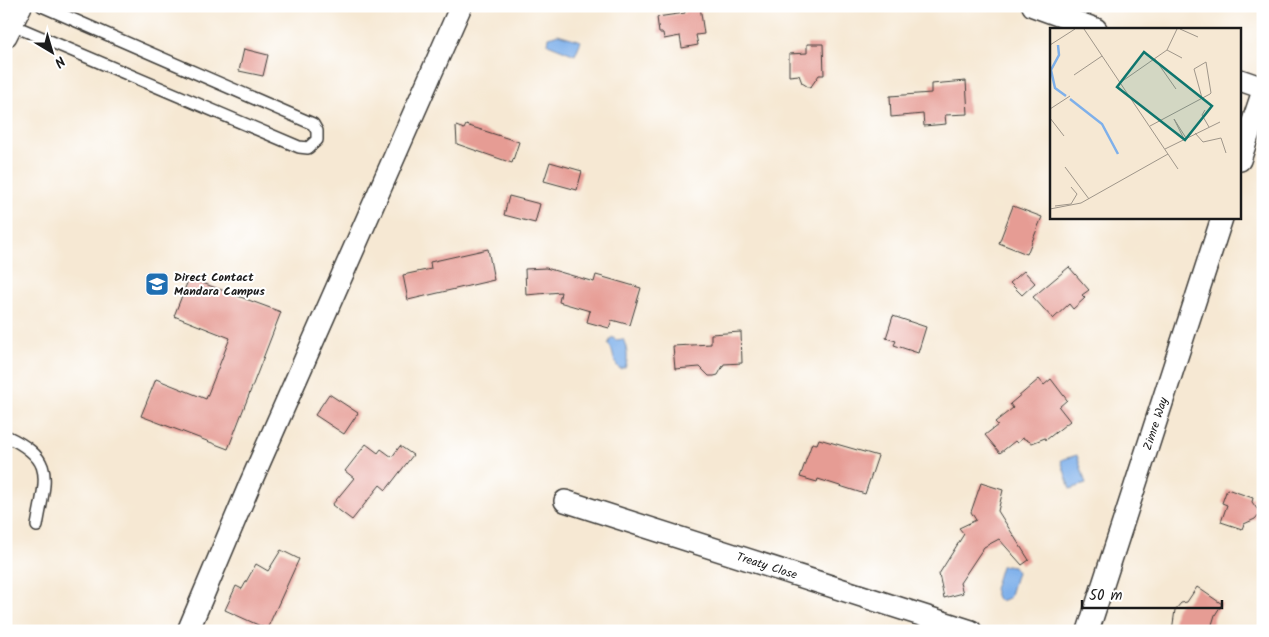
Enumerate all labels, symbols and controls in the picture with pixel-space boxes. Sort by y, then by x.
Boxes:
north arrow [28,28,78,78]
inset map [1050,28,1242,219]
text: N [49,50,70,73]
place label: Direct Contact Mandara Campus [174,268,265,301]
school or university icon: Direct Contact Mandara Campus [144,271,170,297]
street label: Zimre Way [1138,394,1173,453]
street label: Treaty Close [734,548,800,585]
scale bar [1082,577,1222,609]
text: 50 m [1089,584,1123,608]

